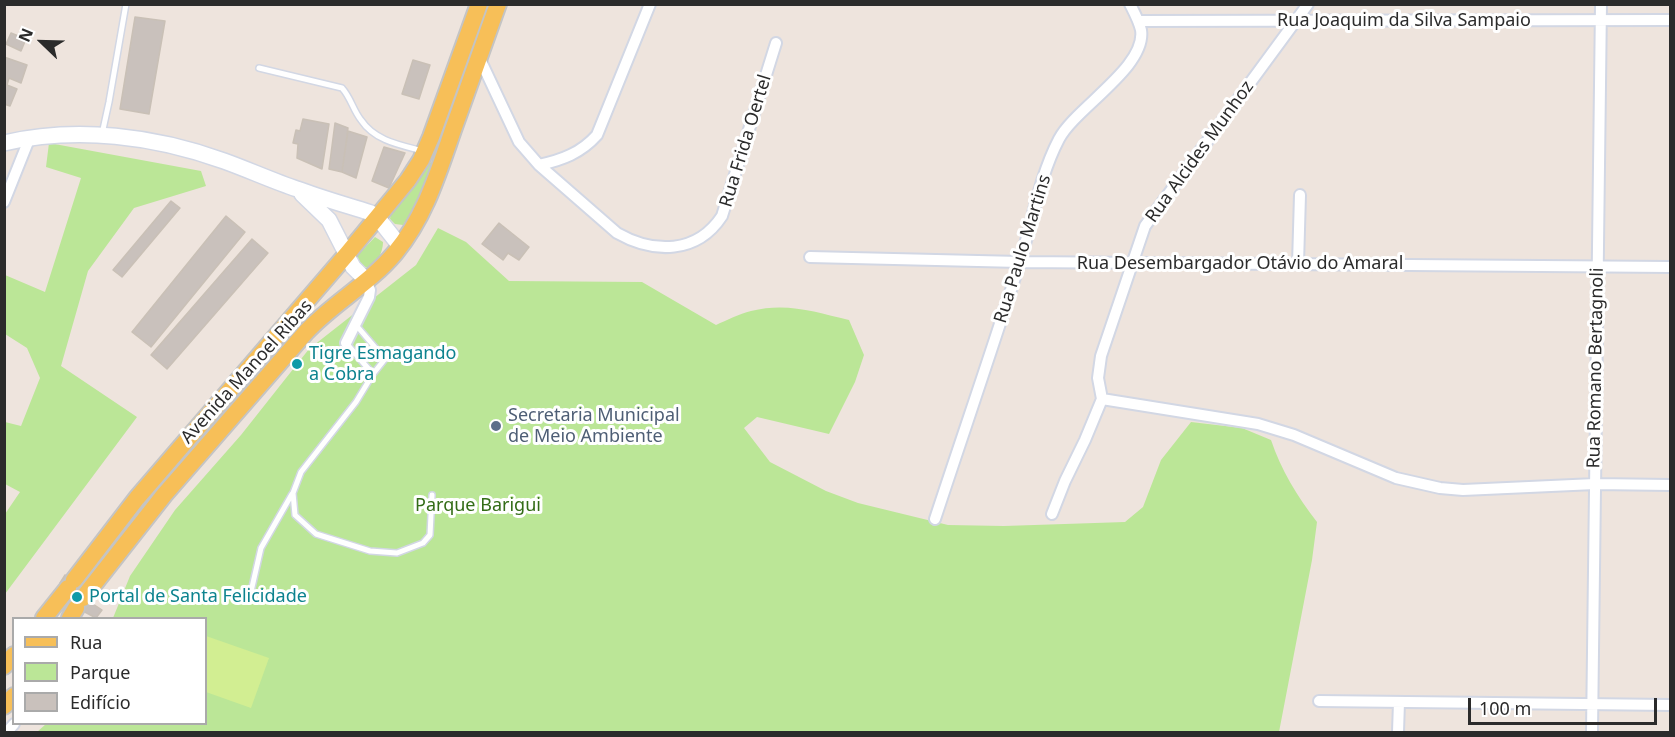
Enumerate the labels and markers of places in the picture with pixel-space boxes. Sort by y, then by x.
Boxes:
place label: Tigre Esmagando a Cobra [309,343,456,386]
marker: Tigre Esmagando a Cobra [290,357,304,371]
place label: Secretaria Municipal de Meio Ambiente [508,405,680,448]
marker: Secretaria Municipal de Meio Ambiente [489,419,503,433]
place label: Portal de Santa Felicidade [89,586,307,608]
marker: Portal de Santa Felicidade [70,590,84,604]

